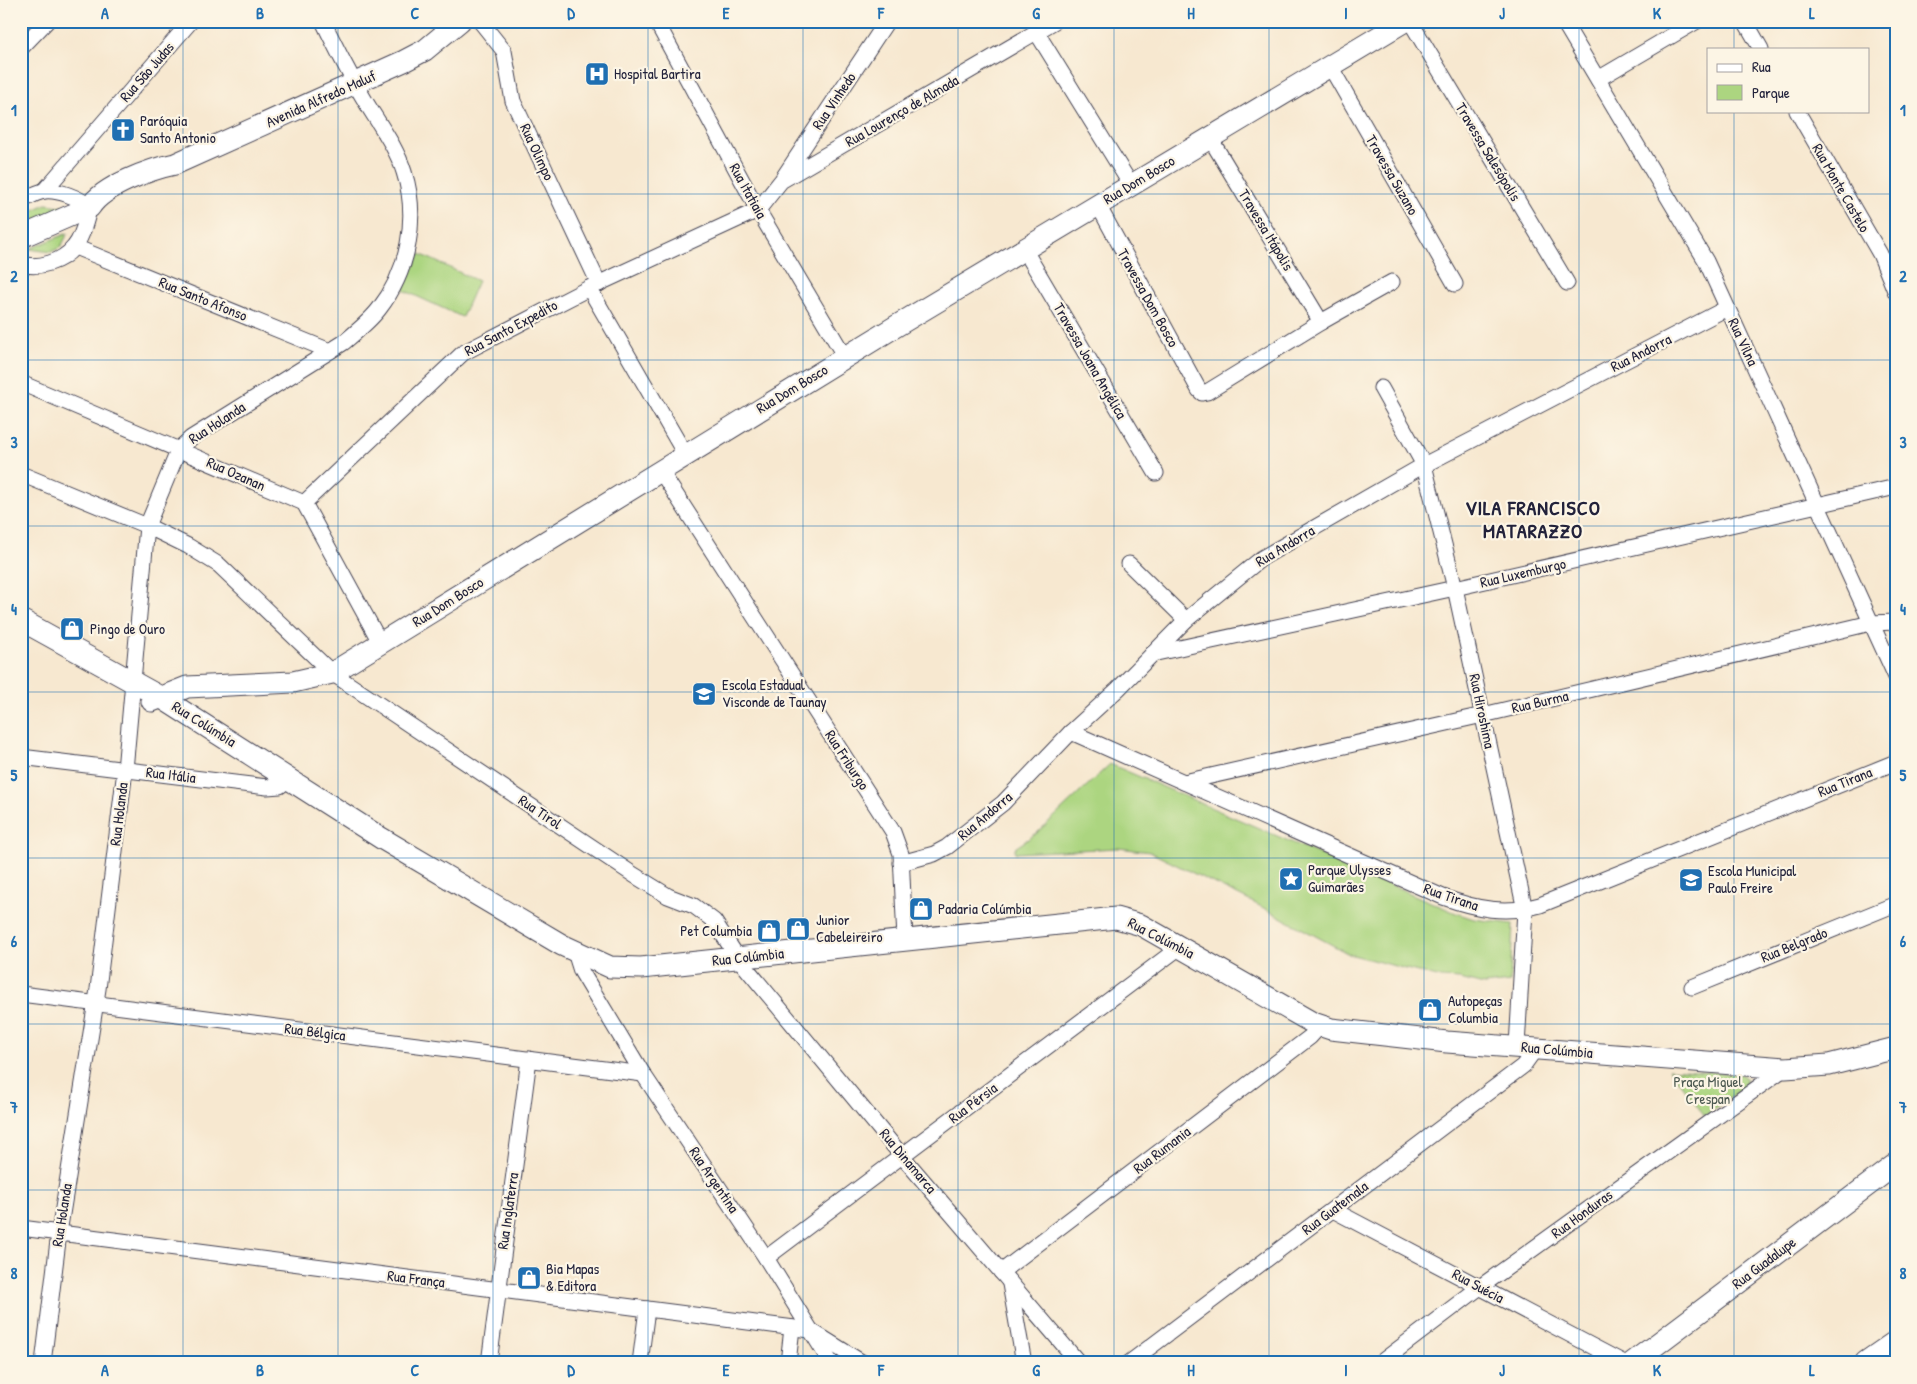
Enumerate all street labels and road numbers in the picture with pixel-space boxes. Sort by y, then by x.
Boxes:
street label: Rua São Judas [115,37,179,106]
street label: Avenida Alfredo Maluf [262,65,380,132]
street label: Rua Vinhedo [807,68,860,133]
street label: Rua Lourenço de Almada [841,69,963,152]
street label: Travessa Salesópolis [1451,98,1526,205]
street label: Rua Olimpo [515,120,560,184]
street label: Travessa Suzano [1361,131,1424,219]
street label: Rua Monte Castelo [1807,139,1875,236]
street label: Rua Dom Bosco [1099,150,1179,209]
street label: Rua Itatiaia [725,159,772,222]
street label: Travessa Itápolis [1234,185,1299,275]
street label: Travessa Dom Bosco [1113,245,1184,351]
street label: Rua Santo Afonso [156,271,251,326]
street label: Rua Santo Expedito [461,294,561,361]
street label: Travessa Joana Angélica [1049,299,1132,423]
street label: Rua Vilna [1723,314,1764,369]
street label: Rua Andorra [1607,328,1675,377]
street label: Rua Dom Bosco [752,359,832,418]
street label: Rua Holanda [184,396,249,449]
street label: Rua Ozanan [204,451,269,496]
street label: Rua Andorra [1251,520,1318,571]
street label: Rua Luxemburgo [1478,552,1568,593]
street label: Rua Dom Bosco [408,571,487,632]
street label: Rua Hiroshima [1464,672,1501,750]
street label: Rua Burma [1509,685,1570,718]
street label: Rua Colúmbia [168,696,240,752]
street label: Rua Friburgo [820,726,875,794]
street label: Rua Itália [145,761,197,788]
street label: Rua Tirana [1815,761,1875,802]
street label: Rua Holanda [104,781,133,847]
street label: Rua Andorra [953,786,1017,845]
street label: Rua Tirol [514,789,566,834]
street label: Rua Tirana [1421,877,1482,916]
street label: Rua Colúmbia [1124,912,1198,963]
street label: Rua Belgrado [1757,922,1830,967]
street label: Rua Colúmbia [711,942,785,971]
street label: Rua Bélgica [283,1017,347,1046]
street label: Rua Colúmbia [1520,1036,1594,1063]
street label: Rua Pérsia [944,1077,1002,1128]
street label: Rua Rumania [1129,1121,1195,1178]
street label: Rua Dinamarca [875,1124,942,1198]
street label: Rua Argentina [685,1142,744,1217]
street label: Rua Inglaterra [492,1171,523,1251]
street label: Rua Guatemala [1297,1176,1372,1240]
street label: Rua Holanda [46,1182,77,1248]
street label: Rua Honduras [1547,1184,1617,1243]
street label: Rua Guadalupe [1727,1232,1800,1294]
street label: Rua Suécia [1449,1263,1508,1308]
street label: Rua França [386,1265,446,1292]

